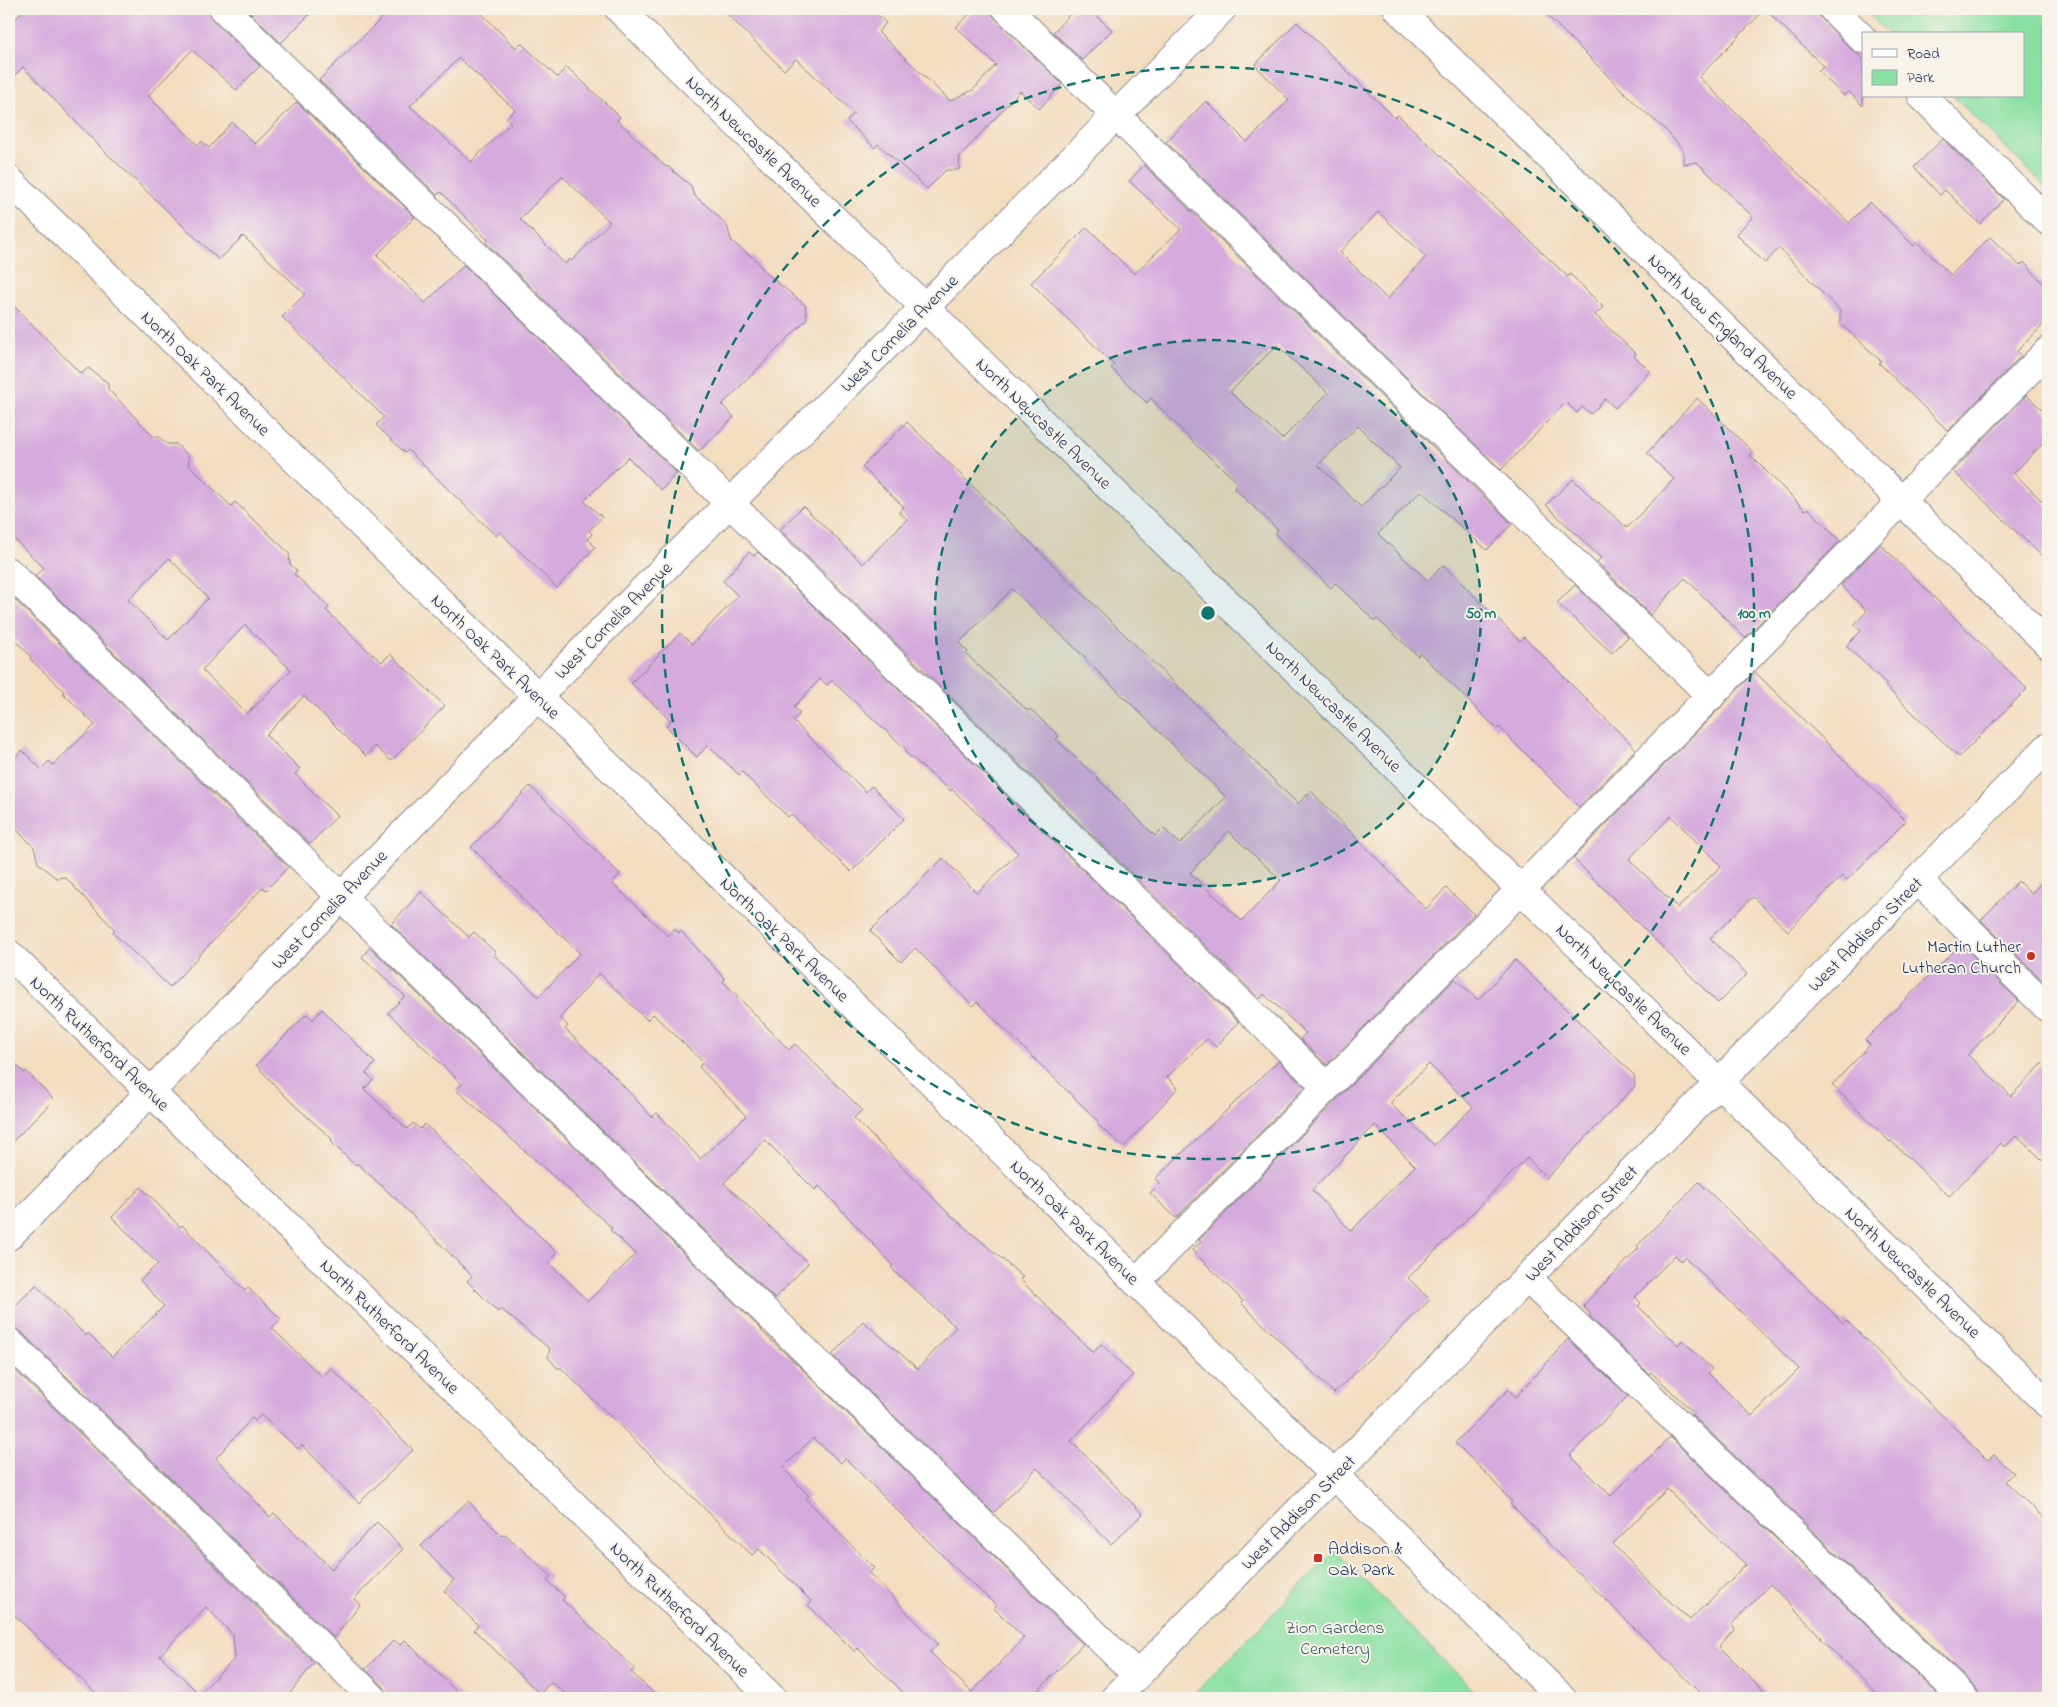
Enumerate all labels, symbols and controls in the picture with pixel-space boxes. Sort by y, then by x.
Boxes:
legend [1862,32,2024,98]
text: Road [1907,43,1940,65]
text: Park [1907,67,1935,89]
street label: North Newcastle Avenue [679,70,827,215]
street label: North New England Avenue [1640,249,1803,408]
street label: West Cornelia Avenue [835,269,966,399]
street label: North Oak Park Avenue [134,306,276,444]
street label: North Newcastle Avenue [969,352,1117,497]
street label: West Cornelia Avenue [549,556,680,686]
street label: North Oak Park Avenue [424,589,566,727]
text: 50 m [1466,603,1497,625]
text: 100 m [1737,603,1771,625]
centre of rings [1199,604,1217,622]
street label: North Newcastle Avenue [1259,635,1407,780]
street label: West Cornelia Avenue [266,844,395,976]
street label: North Oak Park Avenue [713,872,855,1010]
street label: West Addison Street [1803,872,1930,999]
street label: North Newcastle Avenue [1549,918,1697,1063]
place label: Martin Luther Lutheran Church [1902,935,2021,982]
marker: Martin Luther Lutheran Church [2025,950,2037,962]
street label: North Rutherford Avenue [23,971,175,1119]
street label: North Oak Park Avenue [1003,1155,1145,1293]
street label: West Addison Street [1520,1160,1645,1289]
street label: North Newcastle Avenue [1838,1201,1986,1346]
street label: North Rutherford Avenue [313,1254,465,1402]
street label: West Addison Street [1236,1450,1363,1577]
street label: North Rutherford Avenue [603,1537,755,1685]
place label: Addison & Oak Park [1328,1537,1403,1584]
marker: Addison & Oak Park [1312,1552,1324,1564]
park label: Zion Gardens Cemetery [1286,1616,1385,1663]

